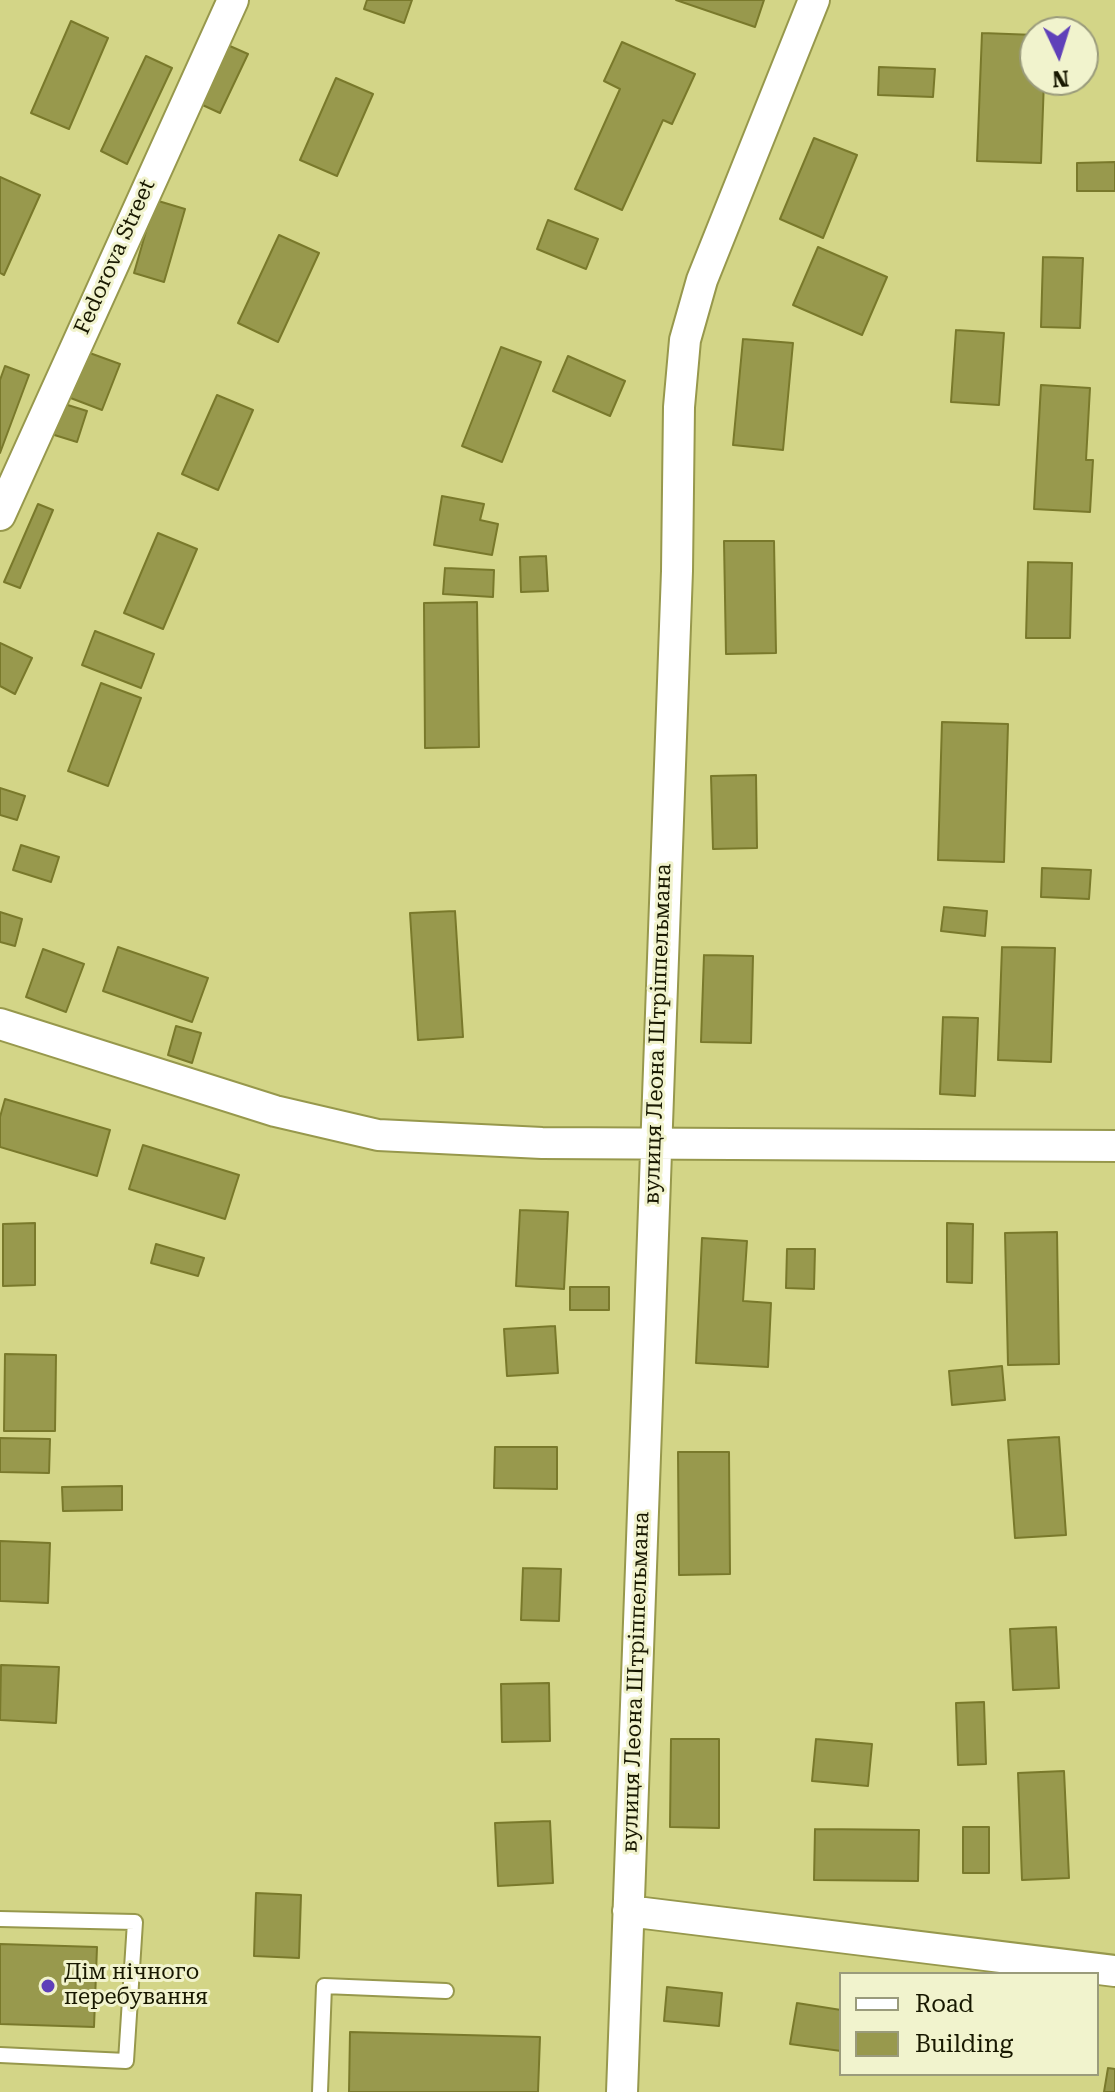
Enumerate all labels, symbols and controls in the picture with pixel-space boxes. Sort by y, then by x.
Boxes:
north arrow [1019,16,1099,96]
text: N [1051,65,1070,92]
street label: Fedorova Street [69,175,161,339]
street label: вулиця Леона Штріппельмана [639,863,677,1205]
street label: вулиця Леона Штріппельмана [617,1511,655,1853]
place label: Дім нічного перебування [64,1960,208,2012]
legend [839,1972,1099,2076]
marker: Дім нічного перебування [39,1977,57,1995]
text: Road [915,1990,974,2018]
text: Building [915,2030,1013,2058]

